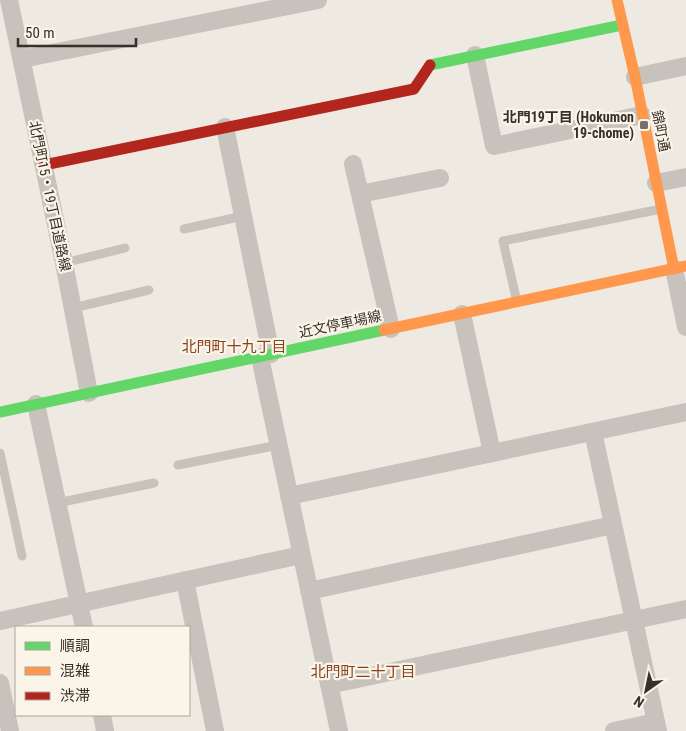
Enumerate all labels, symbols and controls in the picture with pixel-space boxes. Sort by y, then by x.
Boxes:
scale bar [18,15,135,47]
text: 50 m [25,24,55,42]
place label: 北門19丁目 (Hokumon 19-chome) [503,109,634,142]
street label: 錦町通 [649,109,673,153]
street label: 北門町15・19丁目道路線 [26,119,74,273]
marker: 北門19丁目 (Hokumon 19-chome) [638,119,650,131]
street label: 近文停車場線 [297,307,383,341]
district label: 北門町十九丁目 [181,338,287,356]
legend [15,626,190,716]
text: 順調 [60,637,90,655]
text: 混雑 [60,662,90,680]
district label: 北門町二十丁目 [310,663,416,681]
north arrow [621,666,671,716]
text: 渋滞 [60,687,90,705]
text: N [631,693,647,711]

